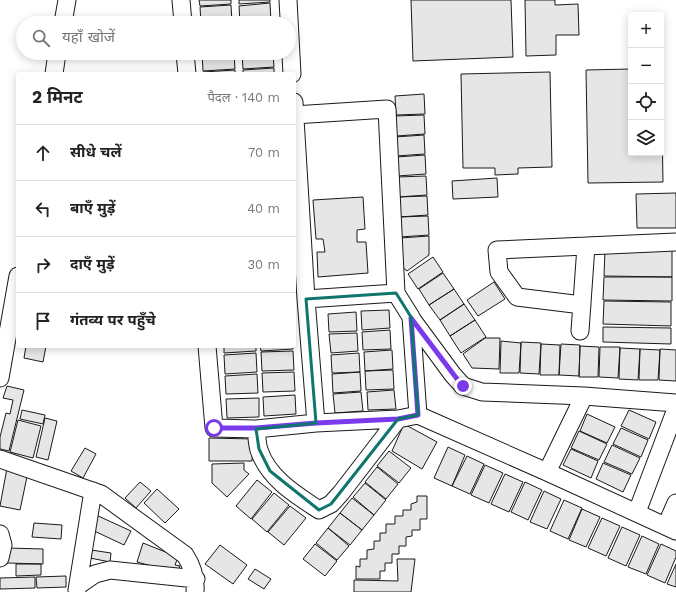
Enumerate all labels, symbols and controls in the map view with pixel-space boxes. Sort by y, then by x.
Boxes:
map controls [628,12,664,156]
button: + [628,12,664,48]
search box [16,16,296,60]
icon: search [30,27,52,49]
text: यहाँ खोजें [62,28,115,46]
button: − [628,48,664,84]
button: locate [628,84,664,120]
text: 2 मिनट [32,87,83,107]
text: पैदल · 140 m [207,90,280,105]
button: layers [628,120,664,156]
icon: ahead [32,142,54,164]
text: सीधे चलें [70,143,122,161]
text: 70 m [248,145,280,160]
icon: left [32,198,54,220]
text: बाएँ मुड़ें [70,199,115,217]
text: 40 m [247,201,280,216]
icon: right [32,254,54,276]
text: दाएँ मुड़ें [70,255,115,273]
text: 30 m [248,257,280,272]
icon: arrive [32,310,54,332]
text: गंतव्य पर पहुँचे [70,311,156,329]
route end [454,377,472,395]
route start [205,419,223,437]

